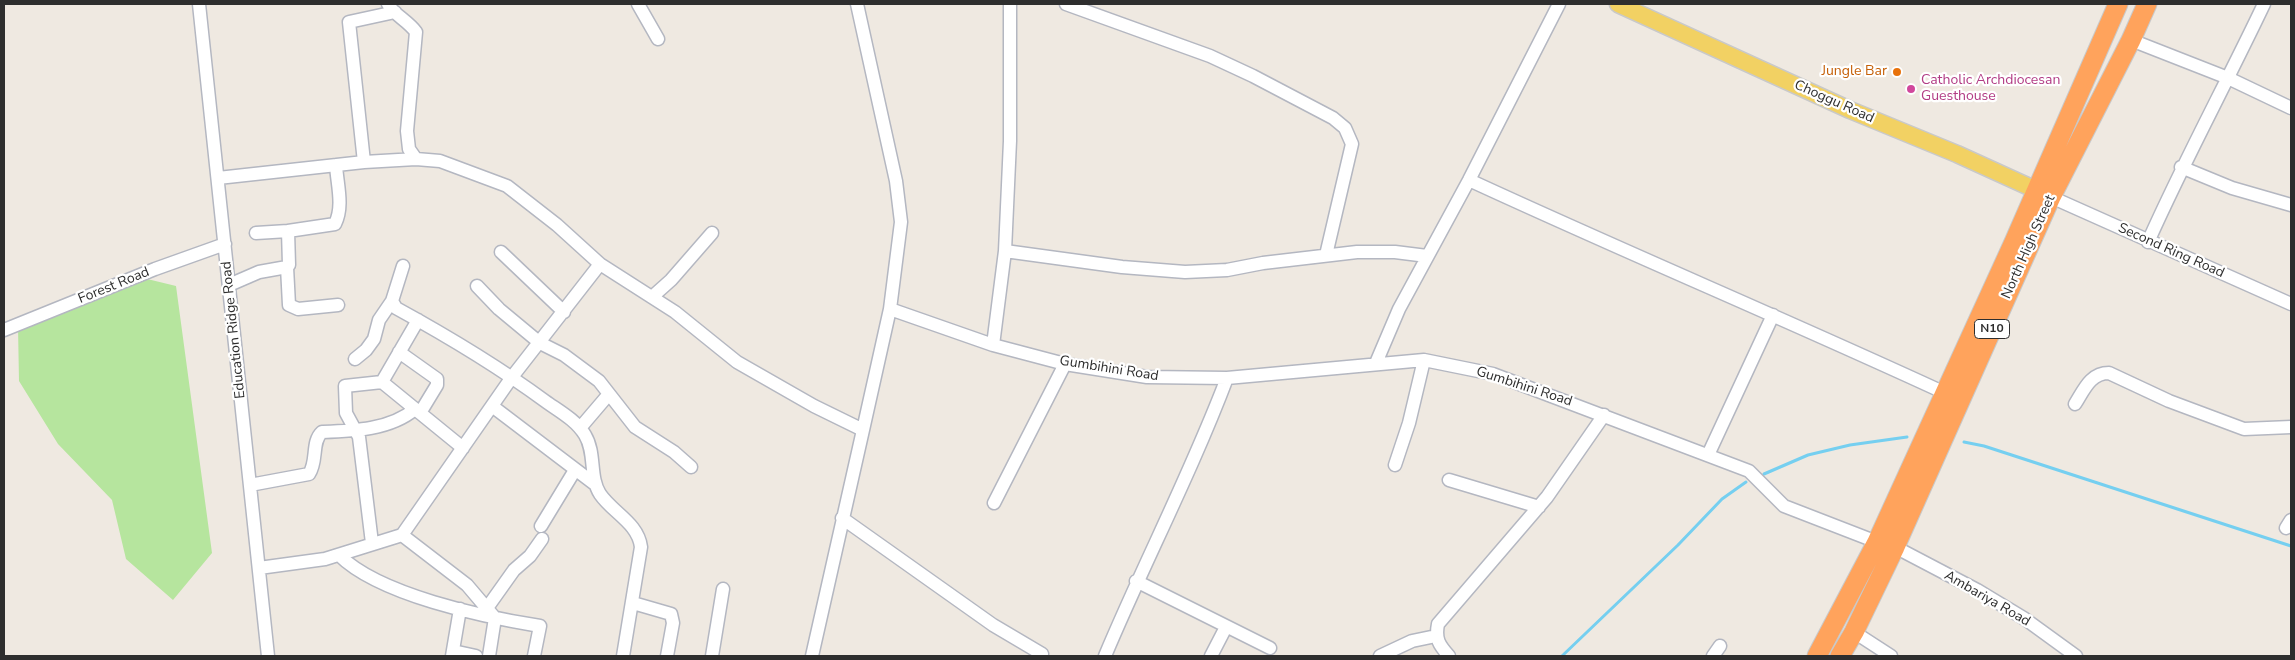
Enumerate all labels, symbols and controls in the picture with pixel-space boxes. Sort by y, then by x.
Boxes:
place label: Jungle Bar [1821,64,1887,80]
marker: Jungle Bar [1891,66,1903,78]
place label: Catholic Archdiocesan Guesthouse [1921,73,2060,105]
street label: Choggu Road [1791,77,1877,127]
marker: Catholic Archdiocesan Guesthouse [1905,83,1917,95]
street label: North High Street [1999,193,2059,301]
street label: Second Ring Road [2115,220,2227,282]
street label: Education Ridge Road [218,260,250,400]
street label: Forest Road [76,264,152,308]
road number: N10 [1974,320,2010,338]
street label: Gumbihini Road [1058,353,1160,385]
street label: Gumbihini Road [1474,364,1574,410]
street label: Ambariya Road [1941,568,2033,630]

